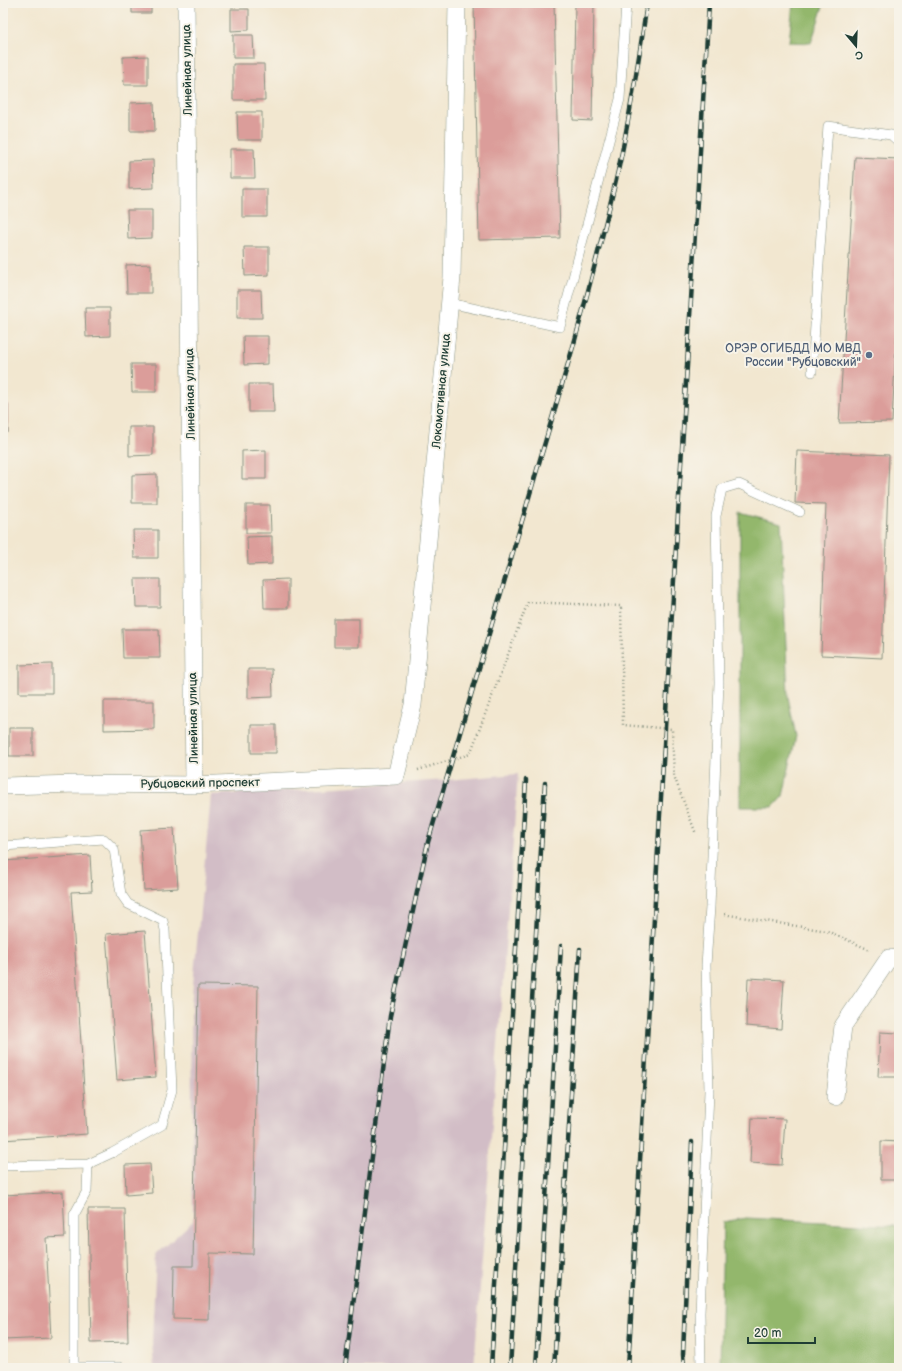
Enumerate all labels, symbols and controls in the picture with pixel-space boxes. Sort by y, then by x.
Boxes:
street label: Линейная улица [179,24,196,117]
north arrow [836,26,876,66]
text: С [853,48,865,62]
street label: Локомотивная улица [429,333,454,450]
place label: ОРЭР ОГИБДД МО МВД России "Рубцовский" [725,341,861,370]
street label: Линейная улица [182,348,199,441]
marker: ОРЭР ОГИБДД МО МВД России "Рубцовский" [864,350,874,360]
street label: Линейная улица [185,672,202,765]
street label: Рубцовский проспект [140,775,260,792]
scale bar [748,1319,815,1345]
text: 20 m [754,1326,781,1341]

